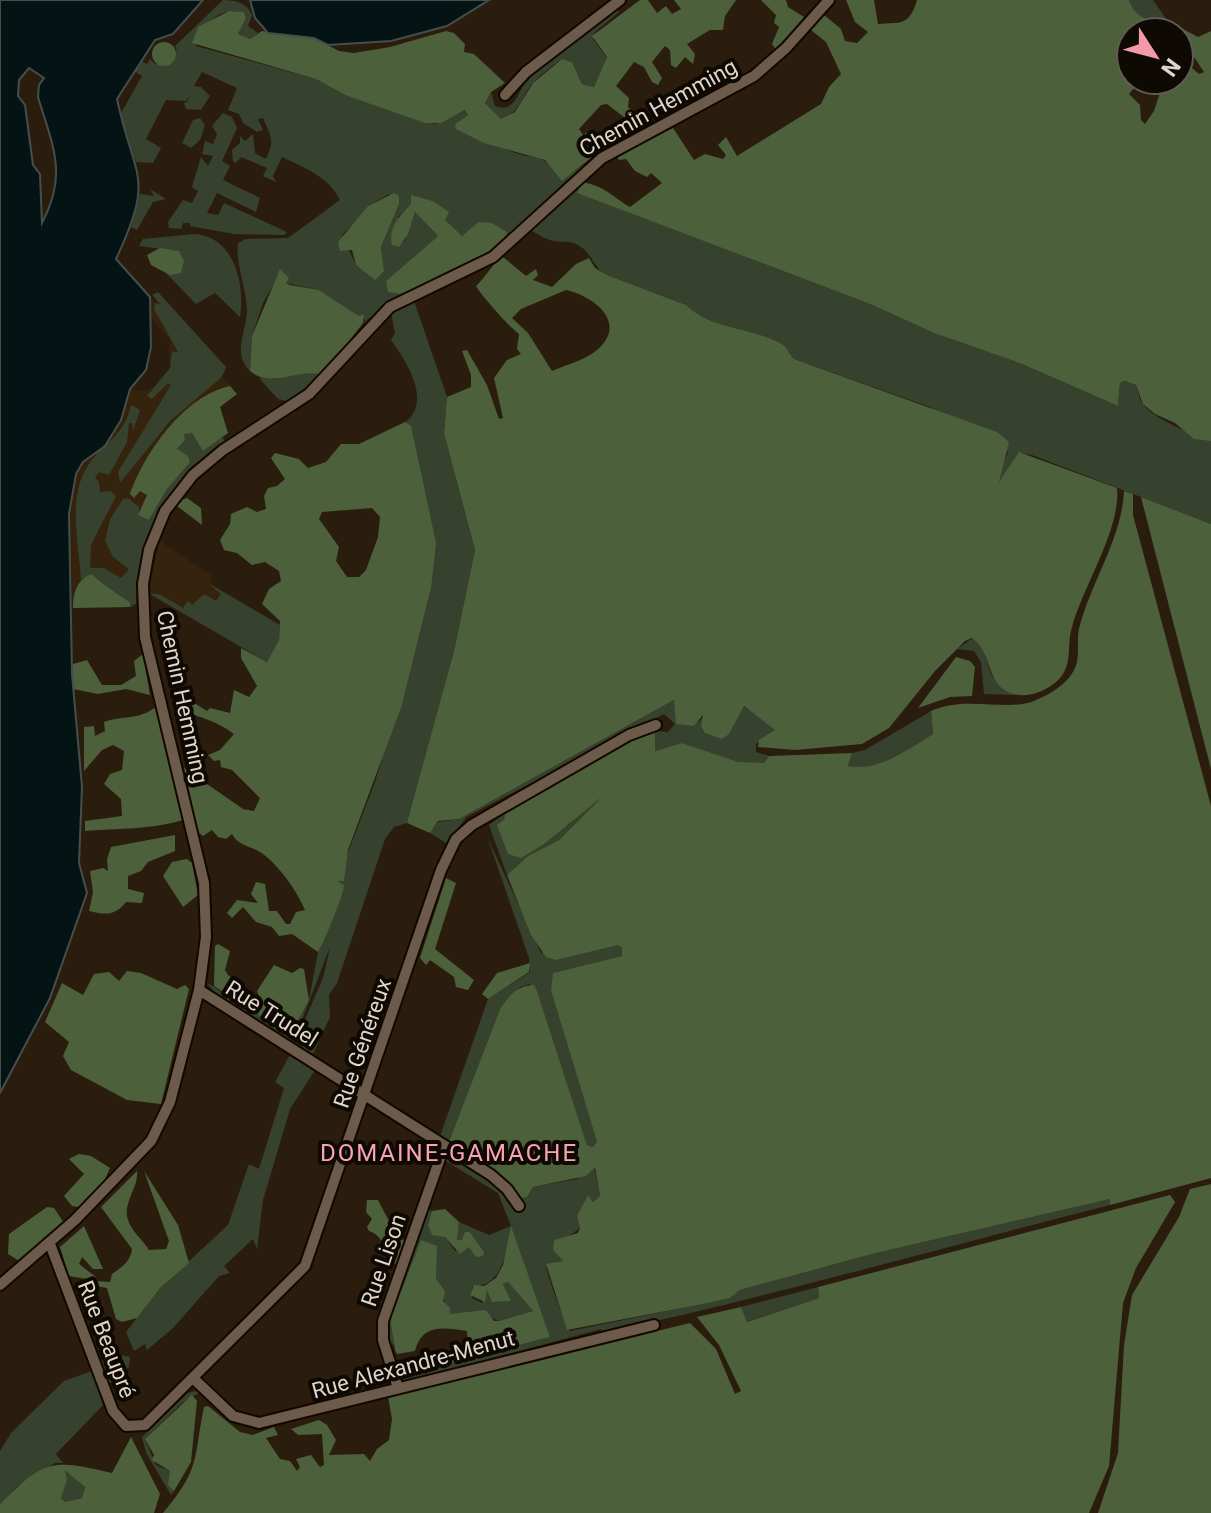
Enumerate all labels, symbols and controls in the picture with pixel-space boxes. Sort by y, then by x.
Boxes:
north arrow [1115,16,1195,96]
street label: Chemin Hemming [575,54,741,161]
text: N [1156,54,1185,81]
street label: Chemin Hemming [152,608,213,786]
street label: Rue Trudel [221,975,322,1052]
street label: Rue Généreux [329,975,396,1111]
district label: DOMAINE-GAMACHE [320,1139,578,1167]
street label: Rue Lison [356,1211,411,1310]
street label: Rue Beaupré [73,1277,140,1401]
street label: Rue Alexandre-Menut [309,1325,517,1404]

